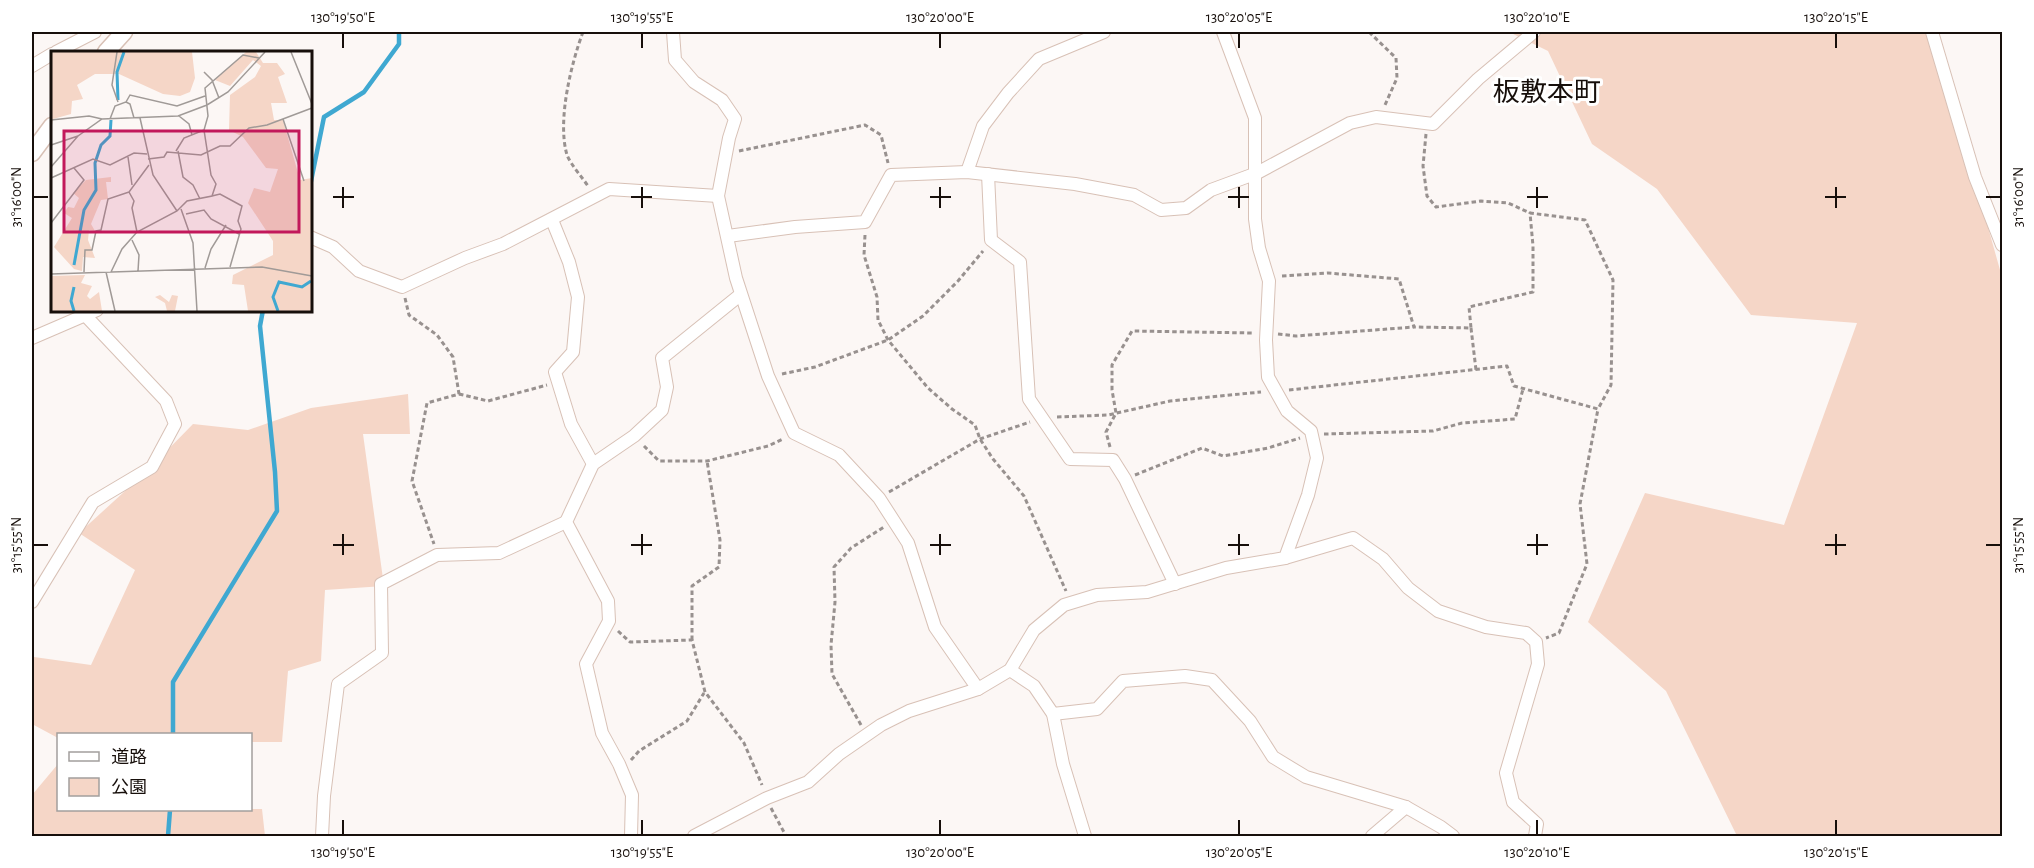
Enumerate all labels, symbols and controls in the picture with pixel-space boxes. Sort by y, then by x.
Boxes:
text: 130°19'50"E [311,10,375,25]
text: 130°19'55"E [611,10,673,25]
text: 130°20'00"E [906,10,974,25]
text: 130°20'05"E [1206,10,1272,25]
text: 130°20'10"E [1504,10,1570,25]
text: 130°20'15"E [1804,10,1868,25]
inset map [51,51,312,312]
district label: 板敷本町 [1493,78,1601,106]
text: 31°16'00"N [9,167,24,227]
text: 31°16'00"N [2011,167,2026,227]
text: 31°15'55"N [9,517,24,573]
text: 31°15'55"N [2011,517,2026,573]
legend [57,733,252,811]
text: 道路 [111,747,147,767]
text: 公園 [111,778,147,797]
text: 130°19'50"E [311,845,375,860]
text: 130°19'55"E [611,845,673,860]
text: 130°20'00"E [906,845,974,860]
text: 130°20'05"E [1206,845,1272,860]
text: 130°20'10"E [1504,845,1570,860]
text: 130°20'15"E [1804,845,1868,860]

